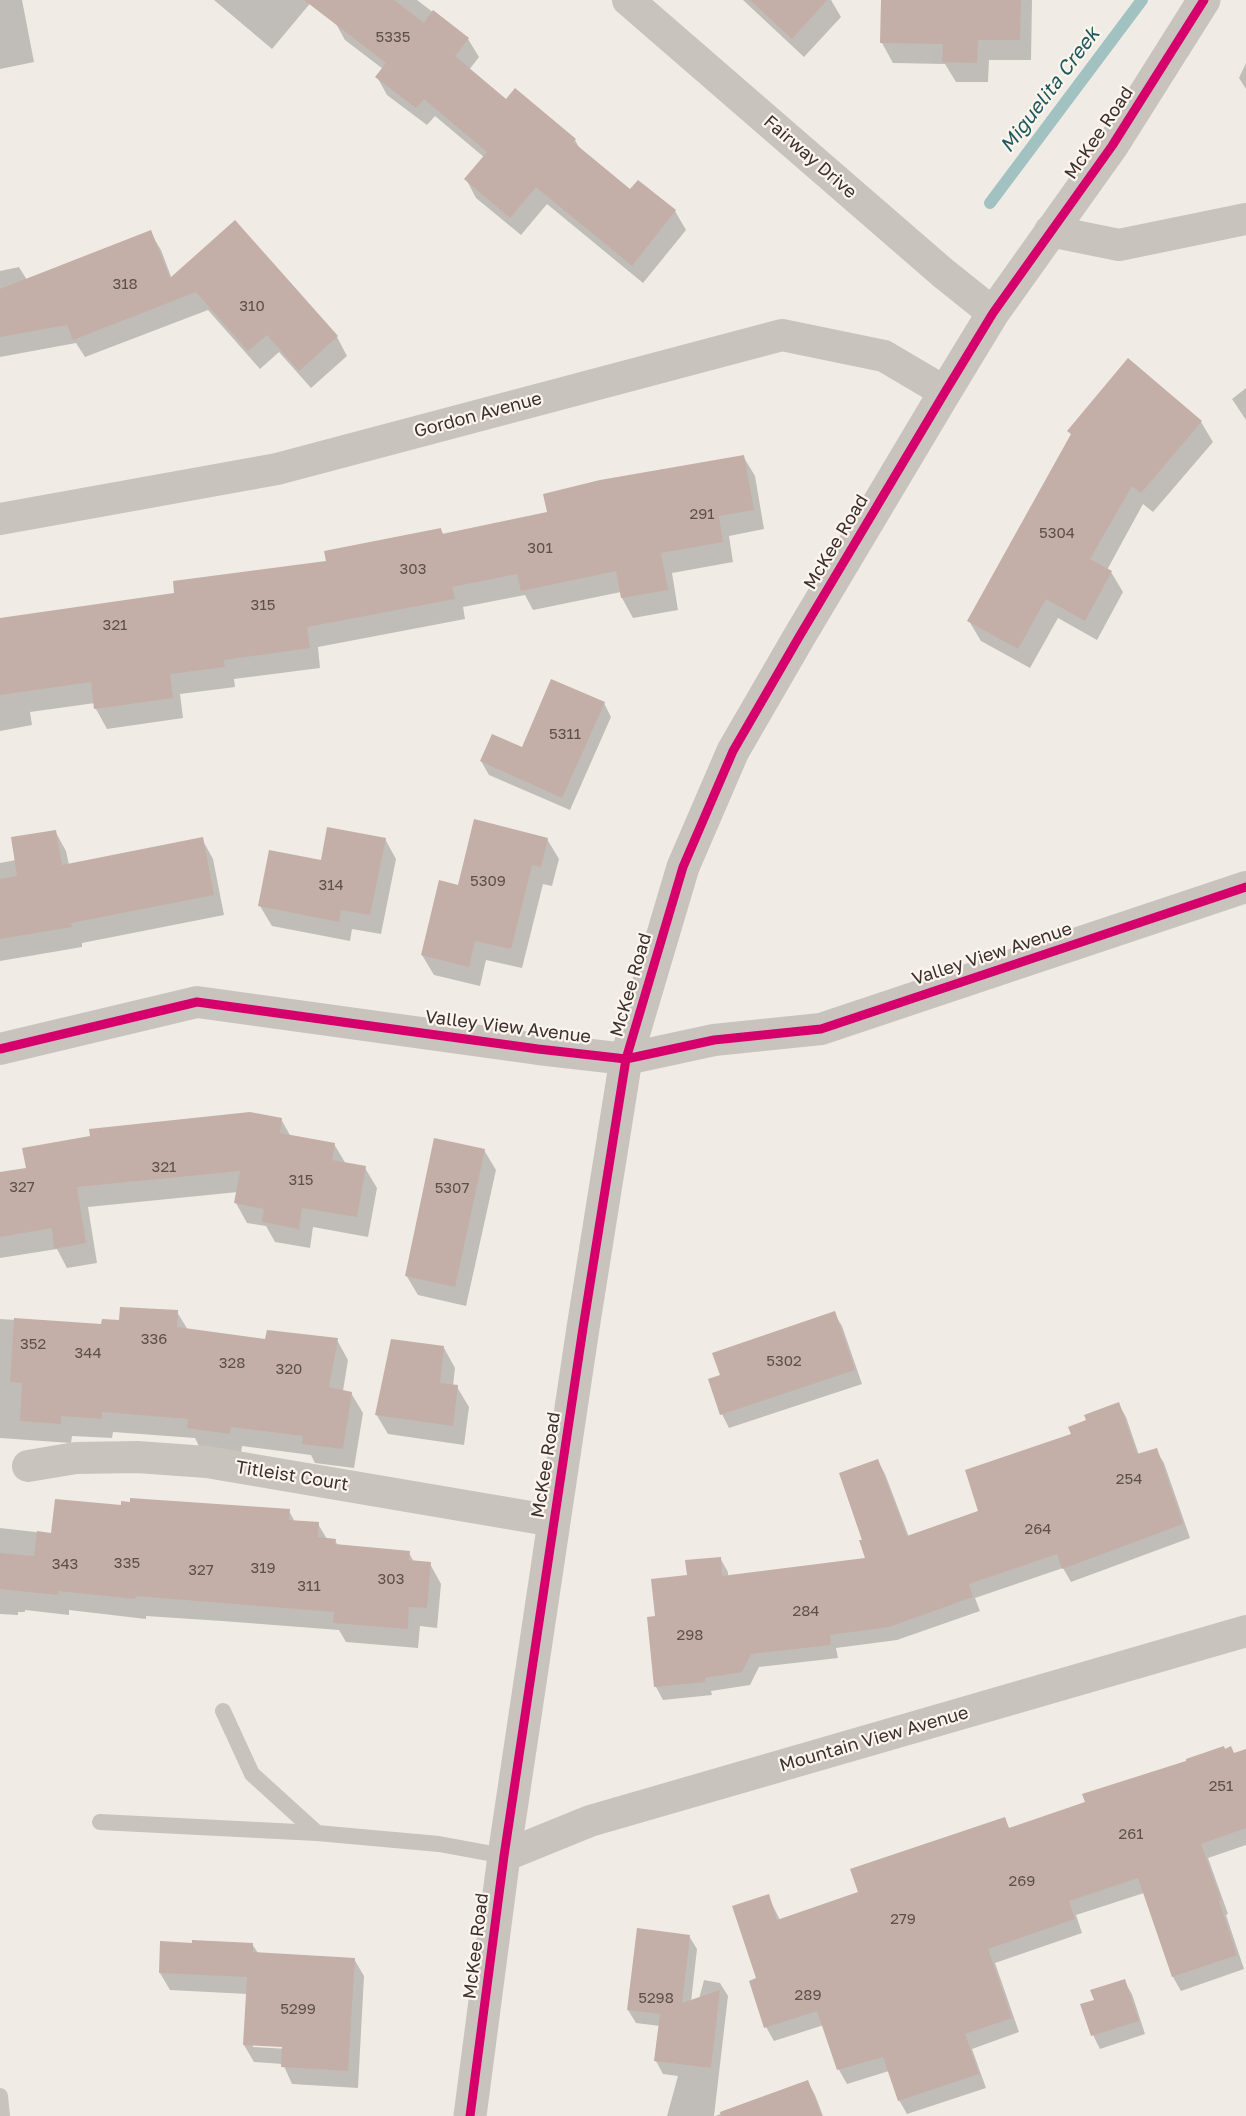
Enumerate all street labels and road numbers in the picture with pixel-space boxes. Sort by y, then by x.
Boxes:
street label: McKee Road [1060,83,1138,183]
street label: Fairway Drive [759,111,861,203]
street label: Gordon Avenue [412,388,544,442]
street label: McKee Road [799,491,873,593]
street label: Valley View Avenue [909,918,1075,990]
street label: McKee Road [606,931,656,1039]
street label: Valley View Avenue [424,1006,592,1048]
street label: McKee Road [527,1411,565,1519]
street label: Titleist Court [234,1456,350,1496]
street label: Mountain View Avenue [777,1702,971,1776]
street label: McKee Road [459,1892,493,2000]

